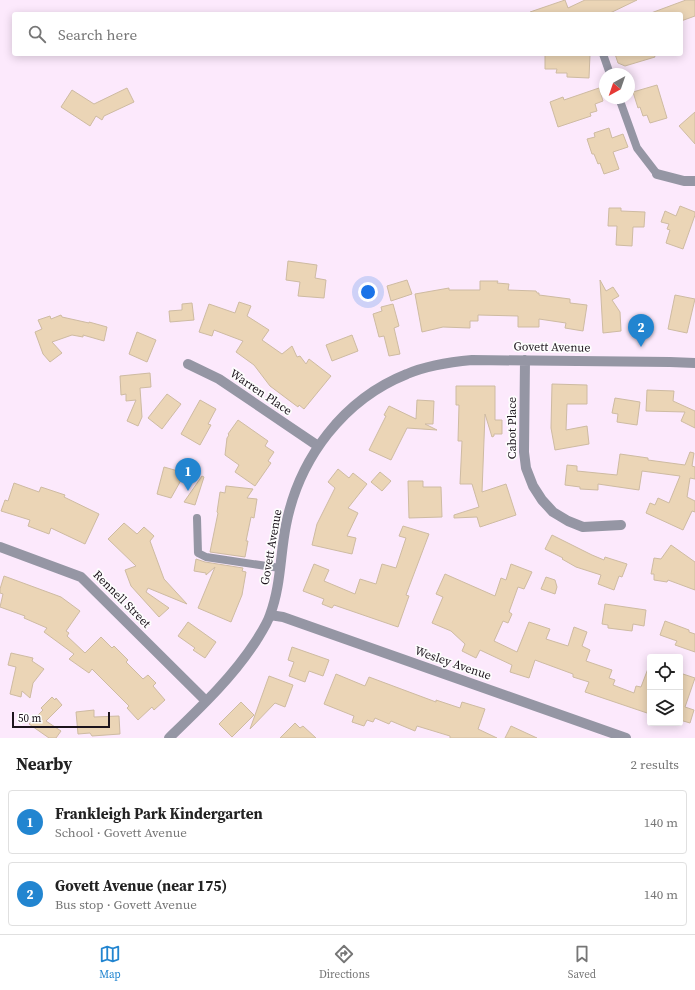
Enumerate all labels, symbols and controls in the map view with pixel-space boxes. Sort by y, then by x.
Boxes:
search box [12,12,683,56]
icon: search [26,23,48,45]
text: Search here [58,24,137,45]
north arrow [599,68,635,104]
your location [358,282,378,302]
pin: 2 [628,314,654,347]
street label: Govett Avenue [513,338,591,356]
street label: Warren Place [227,365,295,419]
street label: Cabot Place [504,397,520,459]
pin: 1 [175,458,201,491]
street label: Govett Avenue [256,508,286,586]
street label: Rennell Street [90,567,154,631]
street label: Wesley Avenue [413,642,493,684]
map controls [647,654,683,726]
button: locate [647,654,683,690]
button: layers [647,690,683,726]
scale bar [12,710,110,729]
text: 50 m [18,711,41,726]
text: Nearby [16,752,72,776]
text: 2 results [631,756,679,773]
text: Frankleigh Park Kindergarten [55,803,263,824]
text: 1 [26,814,34,831]
text: 140 m [644,814,678,831]
text: School · Govett Avenue [55,824,187,841]
text: Govett Avenue (near 175) [55,875,227,896]
text: 2 [26,886,34,903]
text: 140 m [644,886,678,903]
text: Bus stop · Govett Avenue [55,896,197,913]
tab: Map [99,943,121,982]
tab: Directions [319,943,370,982]
tab: Saved [568,943,596,982]

